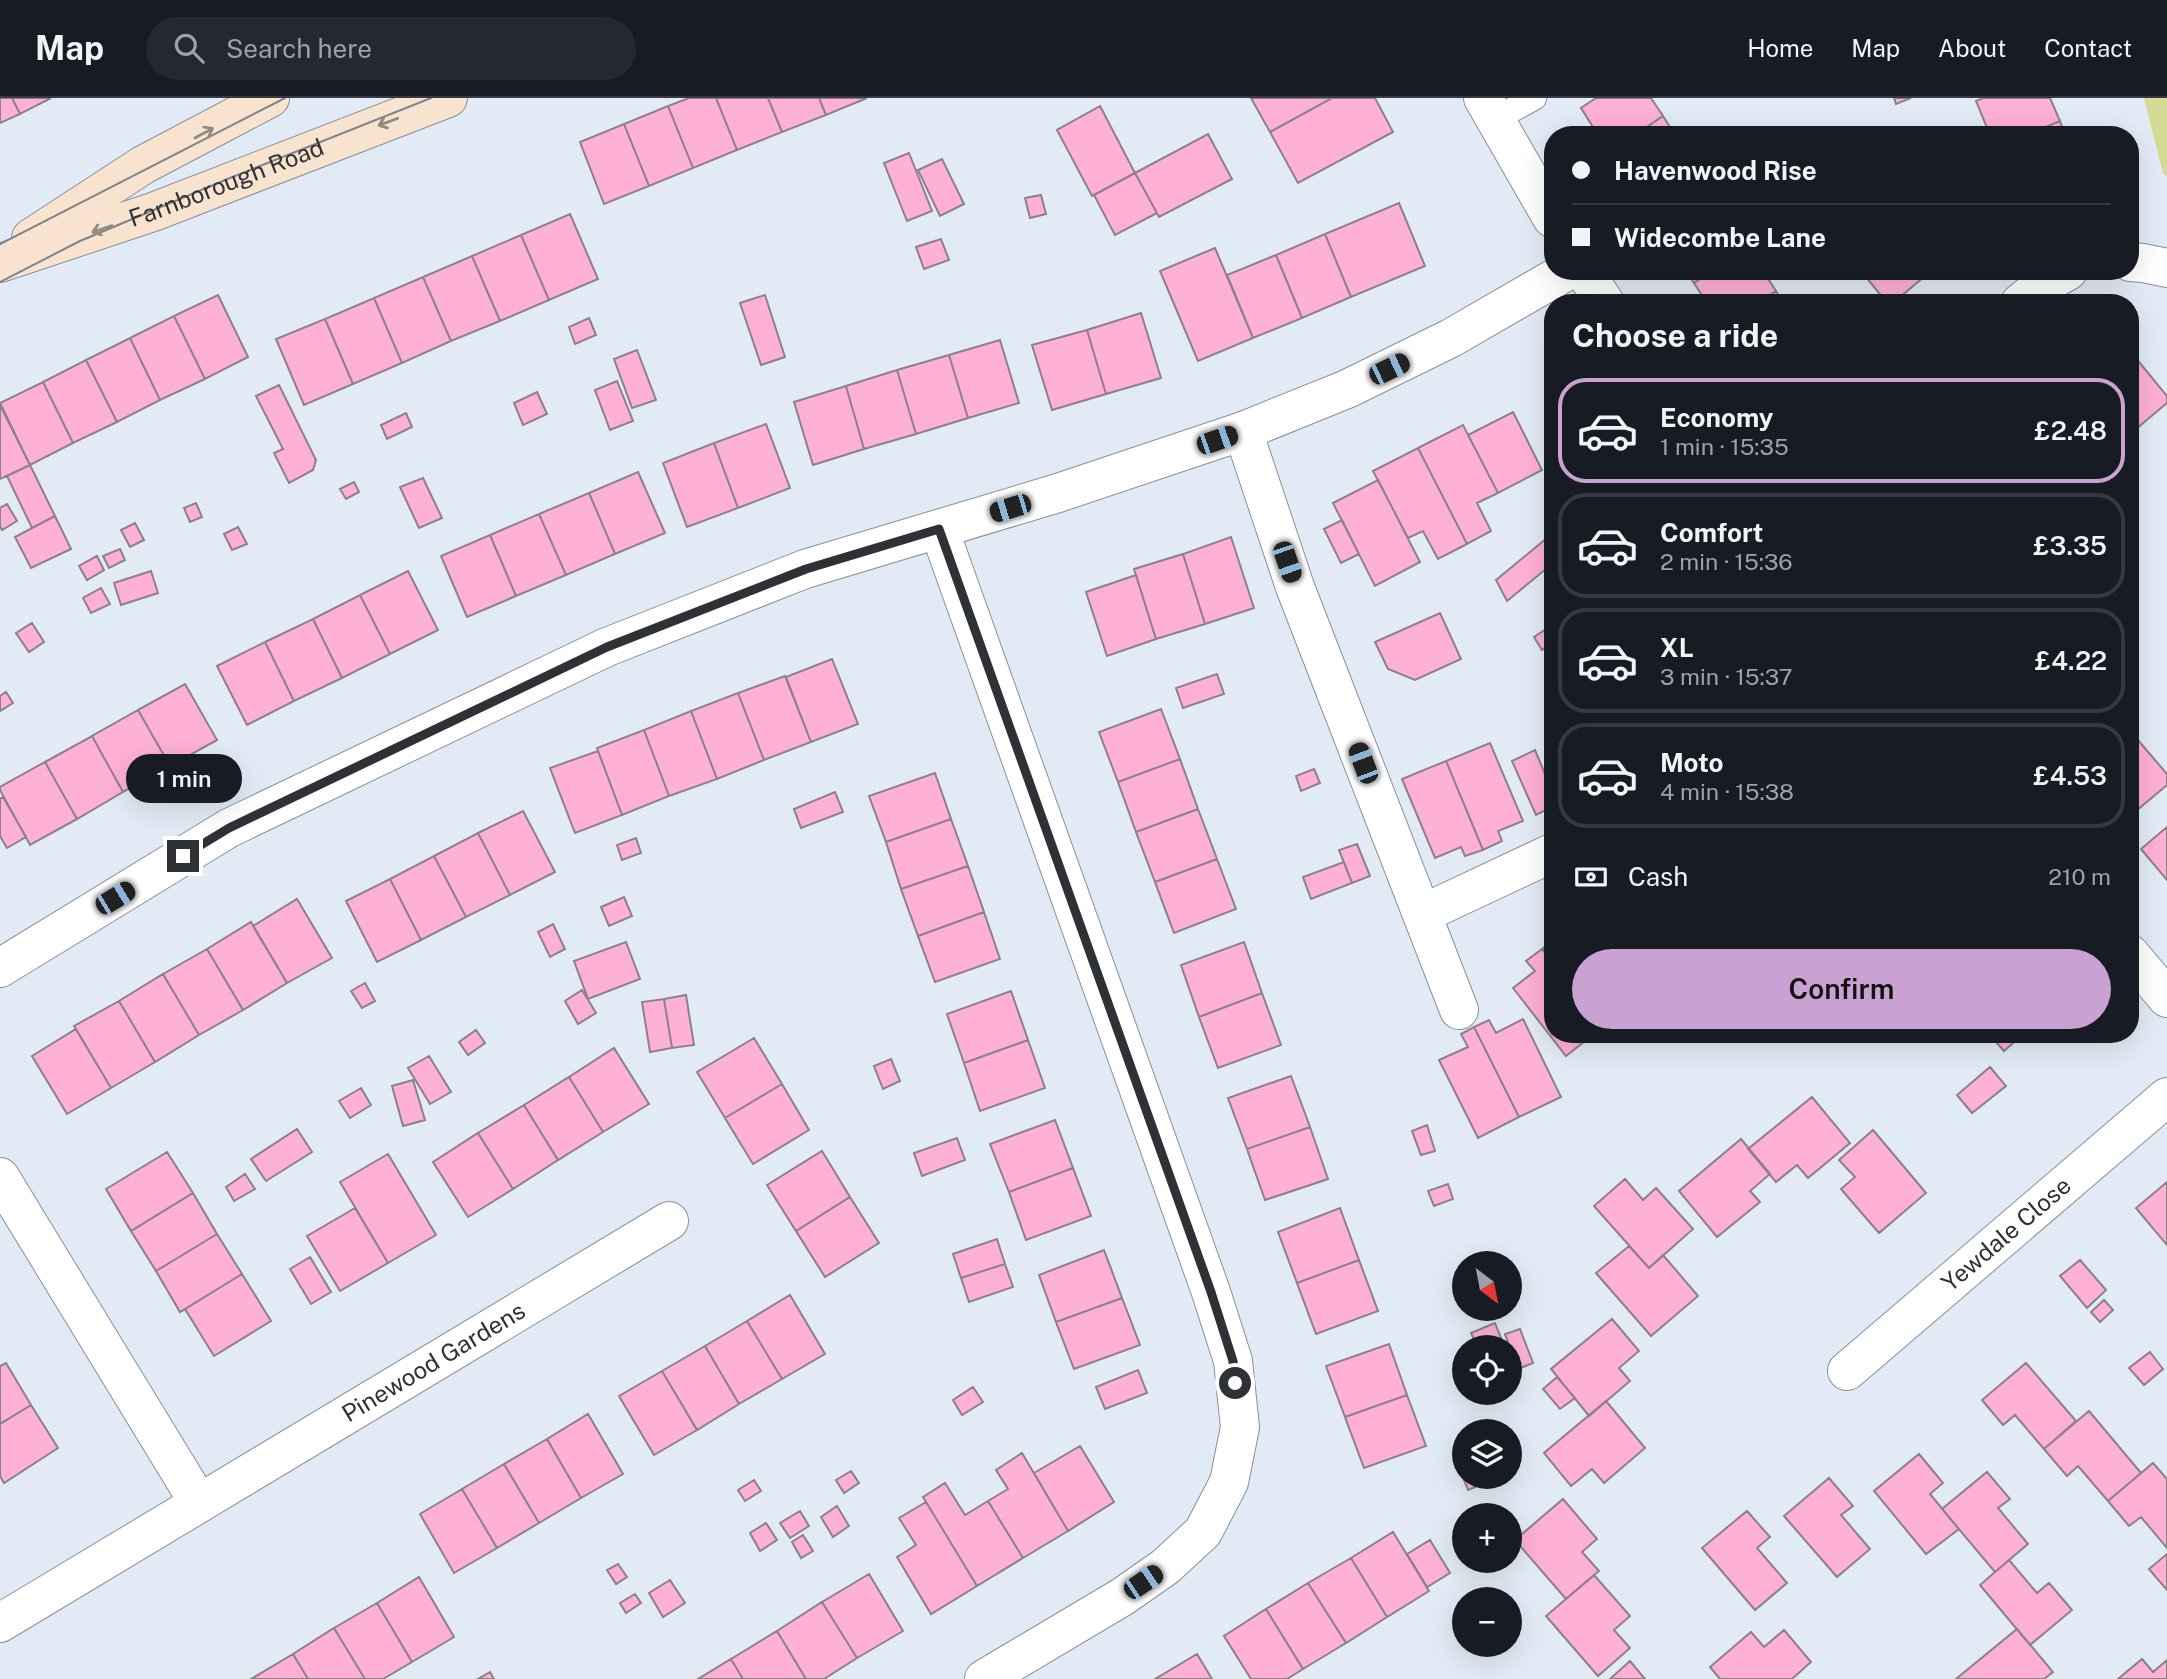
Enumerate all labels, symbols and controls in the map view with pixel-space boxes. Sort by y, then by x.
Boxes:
search box [146,17,636,80]
text: Map [35,29,104,67]
icon: search [170,29,208,67]
text: Search here [226,33,372,64]
text: Home [1747,34,1813,62]
text: Map [1851,34,1900,62]
text: About [1938,34,2006,62]
text: Contact [2044,34,2132,62]
one-way arrow [377,116,399,129]
one-way arrow [193,126,213,140]
street label: Farnborough Road [125,132,327,232]
text: Havenwood Rise [1614,155,1817,186]
text: Widecombe Lane [1614,222,1826,253]
one-way arrow [92,224,114,236]
text: Choose a ride [1572,317,1778,354]
car [1366,350,1413,388]
icon: car [1576,399,1639,462]
text: Economy [1660,402,1773,433]
text: £2.48 [2034,415,2107,446]
car [1194,423,1241,457]
text: 1 min · 15:35 [1660,433,1789,460]
car [987,492,1034,524]
icon: car [1576,514,1639,577]
text: Comfort [1660,517,1763,548]
text: £3.35 [2033,530,2107,561]
car [1271,539,1304,585]
text: 2 min · 15:36 [1660,548,1793,575]
icon: car [1576,629,1639,692]
text: XL [1660,632,1694,663]
text: £4.22 [2035,645,2107,676]
text: 3 min · 15:37 [1660,663,1793,690]
car [1346,740,1381,786]
icon: car [1576,744,1639,807]
text: Moto [1660,747,1723,778]
callout: 1 min [125,754,241,804]
text: £4.53 [2033,760,2107,791]
text: 1 min [157,765,211,792]
text: 4 min · 15:38 [1660,778,1794,805]
route end [167,840,199,872]
icon: cash [1572,858,1610,896]
text: Cash [1628,861,1688,892]
text: 210 m [2048,863,2111,890]
car [92,878,139,918]
button: Confirm [1572,949,2111,1029]
street label: Yewdale Close [1936,1171,2076,1297]
north arrow [1452,1251,1522,1321]
map controls [1452,1251,1522,1657]
street label: Pinewood Gardens [337,1296,530,1427]
button: locate [1452,1335,1522,1405]
route start [1219,1367,1251,1399]
button: layers [1452,1419,1522,1489]
button: + [1452,1503,1522,1573]
car [1120,1562,1167,1602]
button: − [1452,1587,1522,1657]

